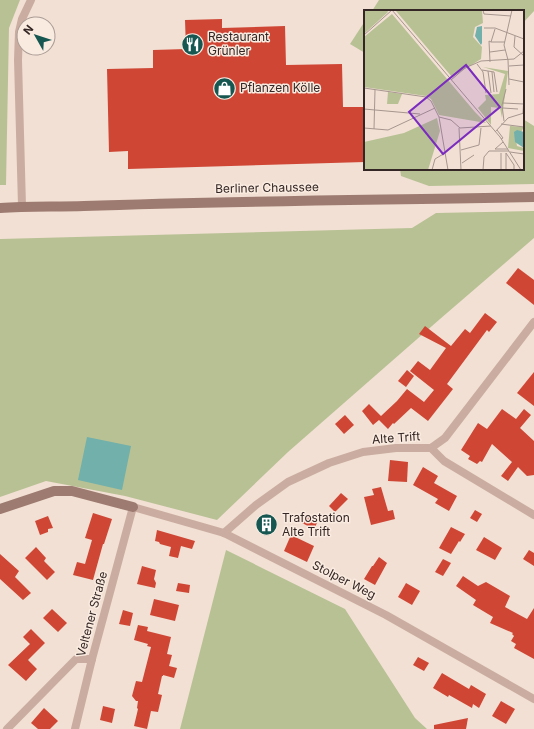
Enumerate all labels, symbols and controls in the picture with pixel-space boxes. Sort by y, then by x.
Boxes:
inset map [364,10,524,170]
north arrow [16,16,56,56]
text: N [20,22,36,37]
place label: Restaurant Grünler [208,29,269,58]
restaurant icon: Restaurant Grünler [179,31,205,57]
shop icon: Pflanzen Kölle [212,75,238,101]
place label: Pflanzen Kölle [240,80,320,95]
street label: Berliner Chaussee [215,179,319,196]
street label: Alte Trift [371,428,421,447]
place label: Trafostation Alte Trift [282,510,350,539]
building icon: Trafostation Alte Trift [253,512,279,538]
street label: Stolper Weg [310,557,379,602]
street label: Veltener Straße [73,570,110,658]

